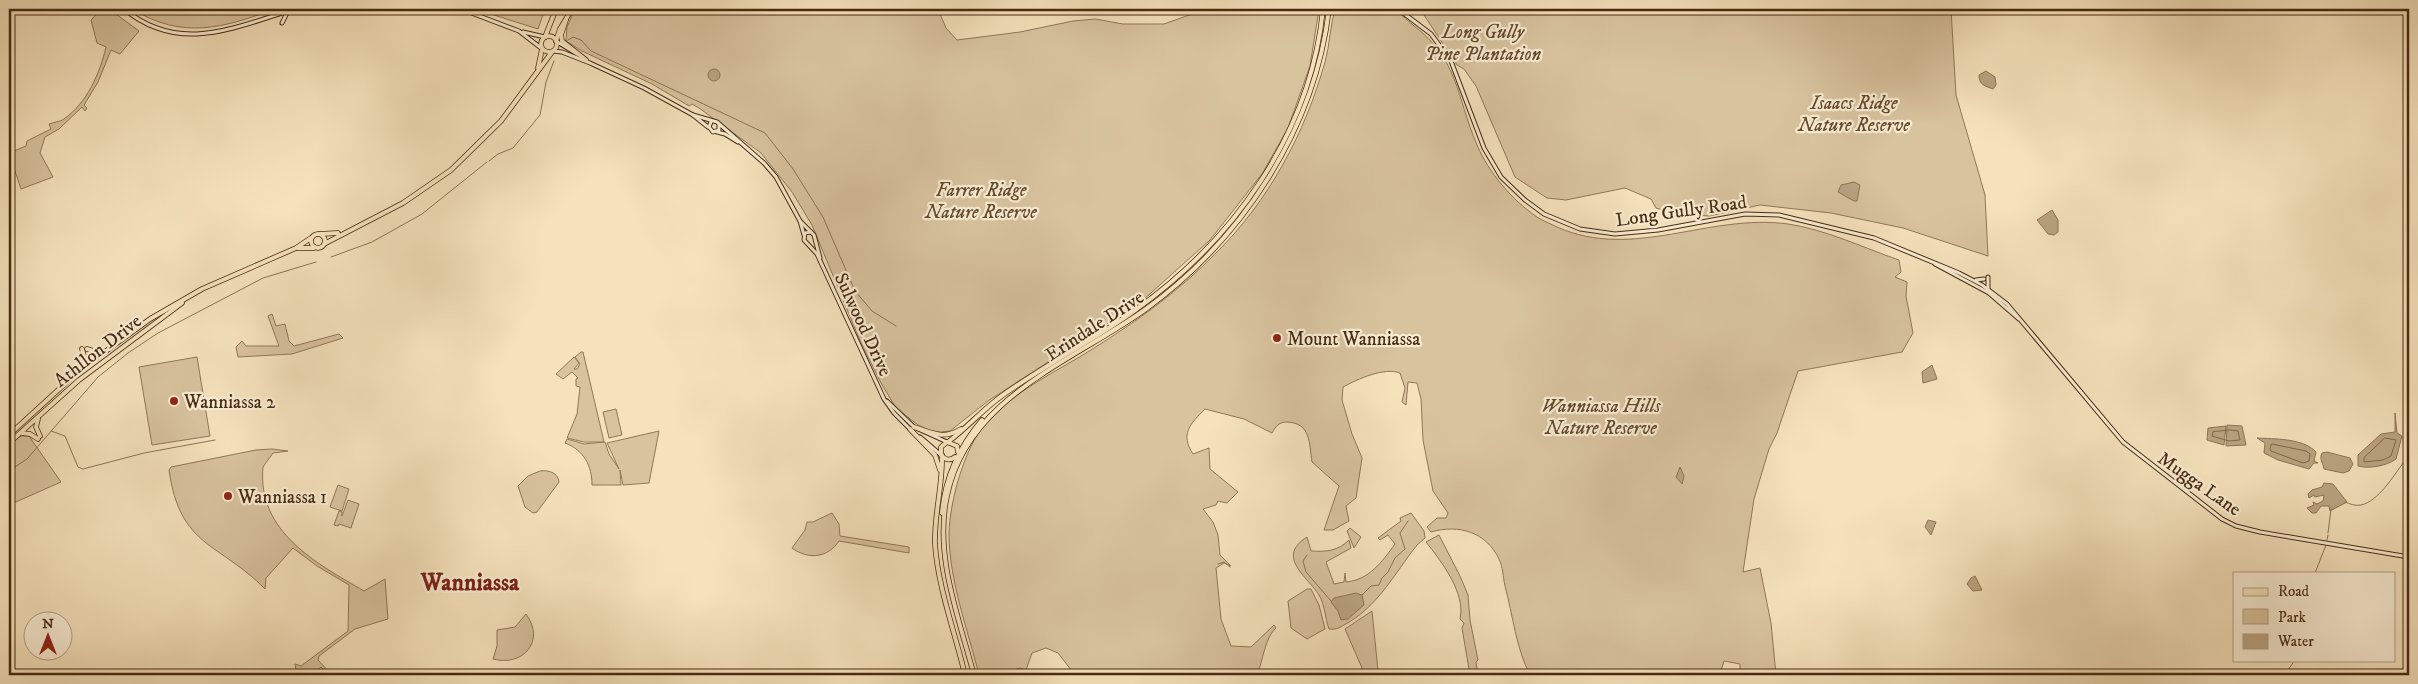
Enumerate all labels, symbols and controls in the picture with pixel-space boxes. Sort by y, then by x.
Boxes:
park label: Long Gully Pine Plantation [1425,21,1541,66]
park label: Isaacs Ridge Nature Reserve [1797,92,1910,137]
park label: Farrer Ridge Nature Reserve [924,179,1037,224]
street label: Long Gully Road [1614,191,1749,232]
street label: Sulwood Drive [829,269,897,380]
street label: Erindale Drive [1041,286,1148,367]
street label: Athllon Drive [49,310,146,393]
place label: Mount Wanniassa [1287,328,1420,351]
marker: Mount Wanniassa [1271,332,1283,344]
place label: Wanniassa 2 [183,391,276,414]
marker: Wanniassa 2 [168,395,180,407]
park label: Wanniassa Hills Nature Reserve [1542,395,1662,440]
street label: Mugga Lane [2153,447,2245,521]
place label: Wanniassa 1 [237,486,327,509]
marker: Wanniassa 1 [222,490,234,502]
district label: Wanniassa [420,568,520,598]
legend [2233,572,2396,662]
text: Road [2278,582,2310,601]
text: Park [2278,608,2307,627]
north arrow [22,612,72,662]
text: N [42,615,54,633]
text: Water [2277,632,2314,651]

